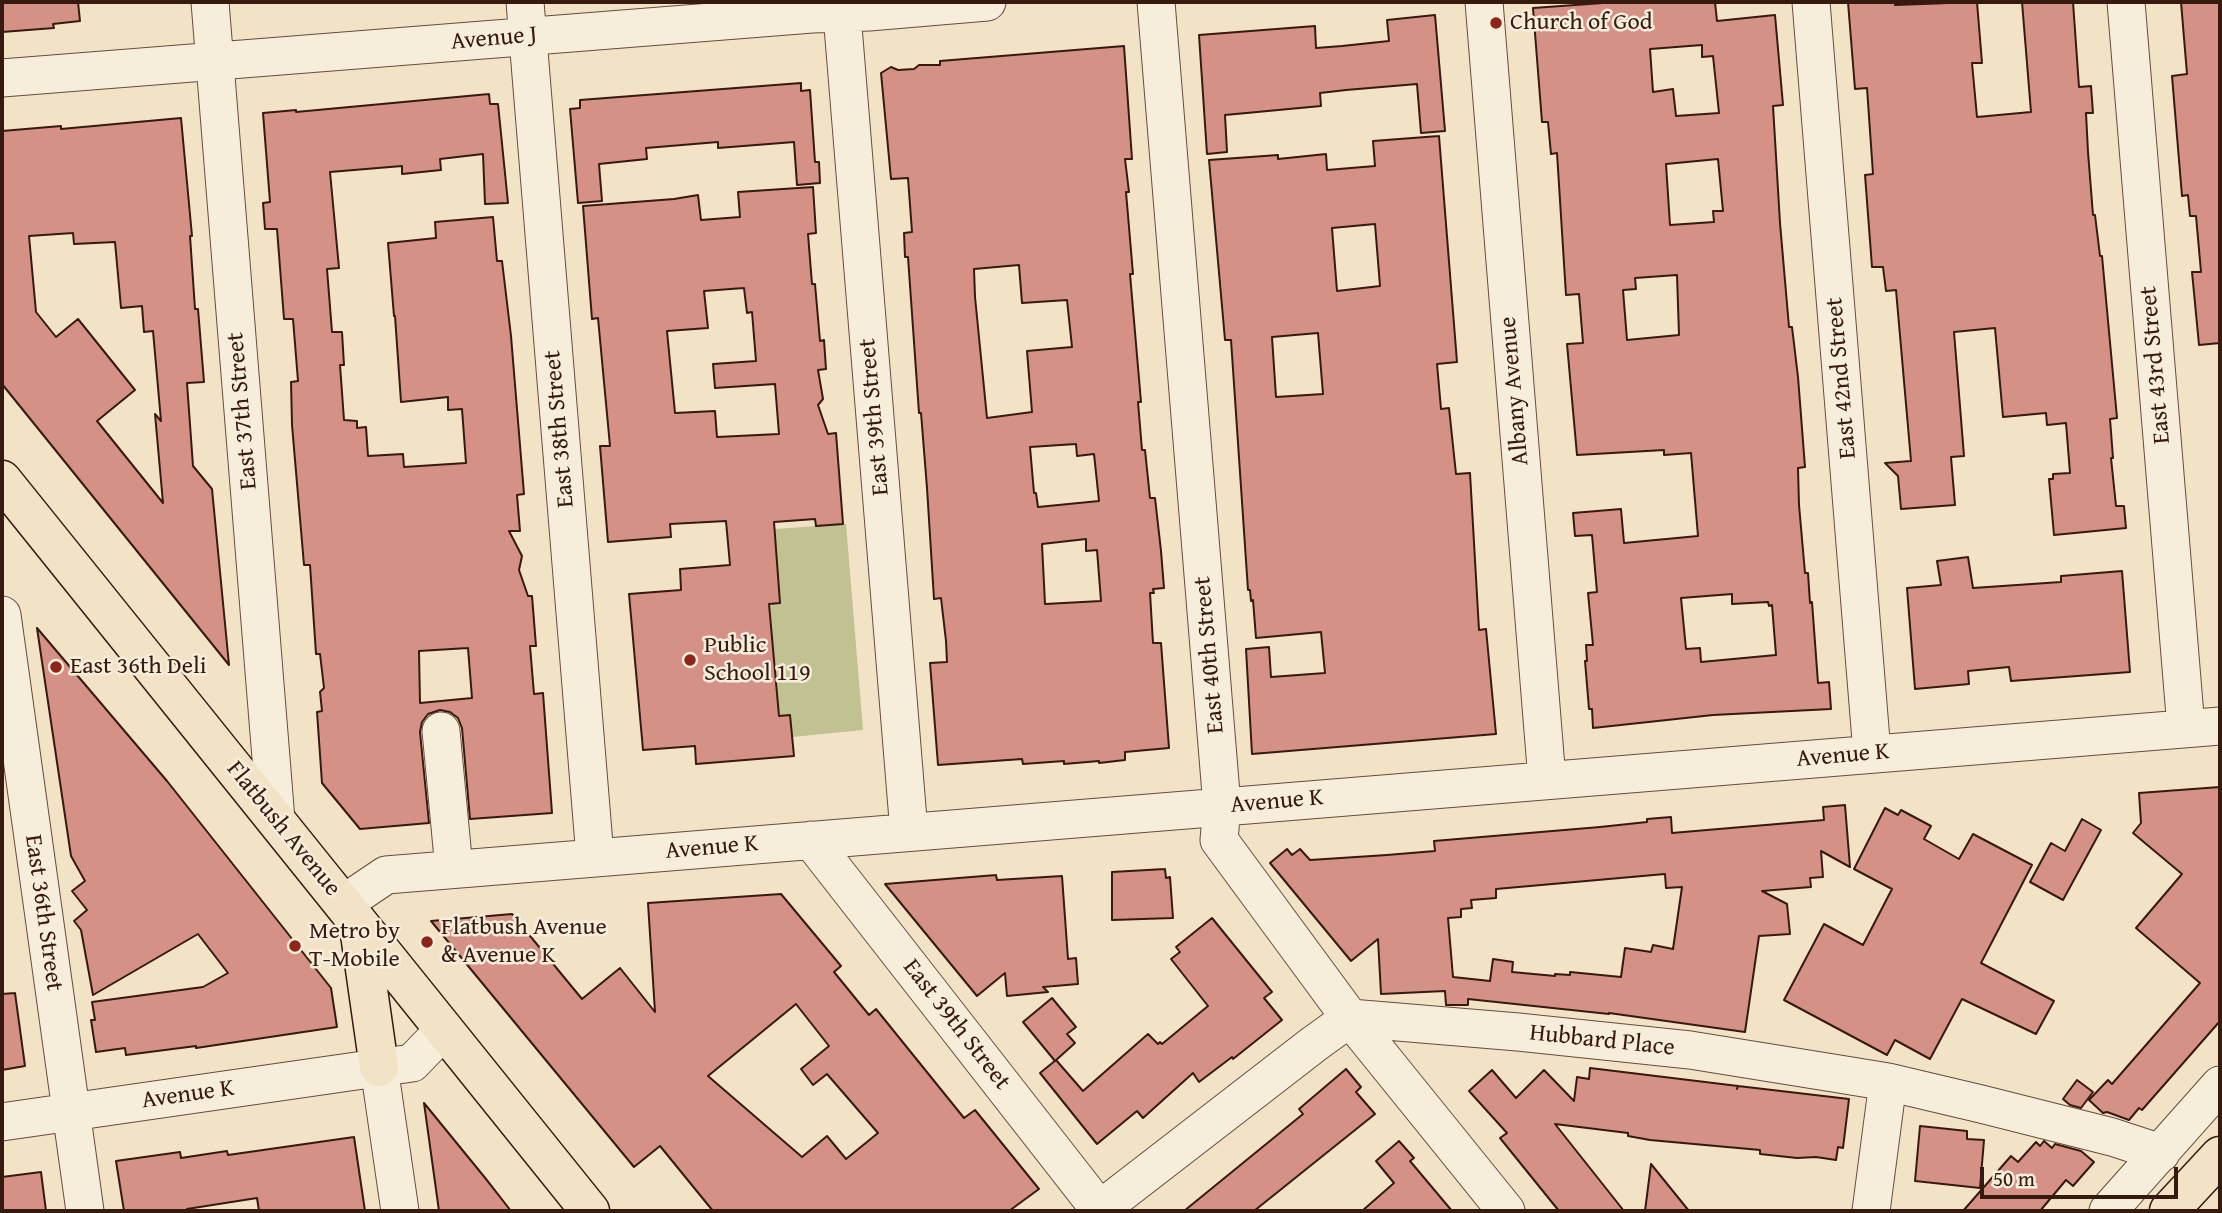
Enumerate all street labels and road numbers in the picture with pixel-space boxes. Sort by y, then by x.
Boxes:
street label: Avenue J [450,21,538,57]
street label: East 43rd Street [2135,285,2177,445]
street label: East 42nd Street [1821,296,1863,460]
street label: Albany Avenue [1494,315,1536,467]
street label: East 37th Street [222,331,264,491]
street label: East 39th Street [854,337,896,497]
street label: East 38th Street [539,349,581,509]
street label: East 40th Street [1189,575,1231,735]
street label: Avenue K [1795,738,1891,774]
street label: Flatbush Avenue [220,756,346,902]
street label: Avenue K [1229,784,1325,820]
street label: Avenue K [664,830,760,866]
street label: East 36th Street [18,833,68,993]
street label: East 39th Street [896,954,1016,1096]
street label: Hubbard Place [1528,1019,1676,1063]
street label: Avenue K [140,1074,236,1116]

